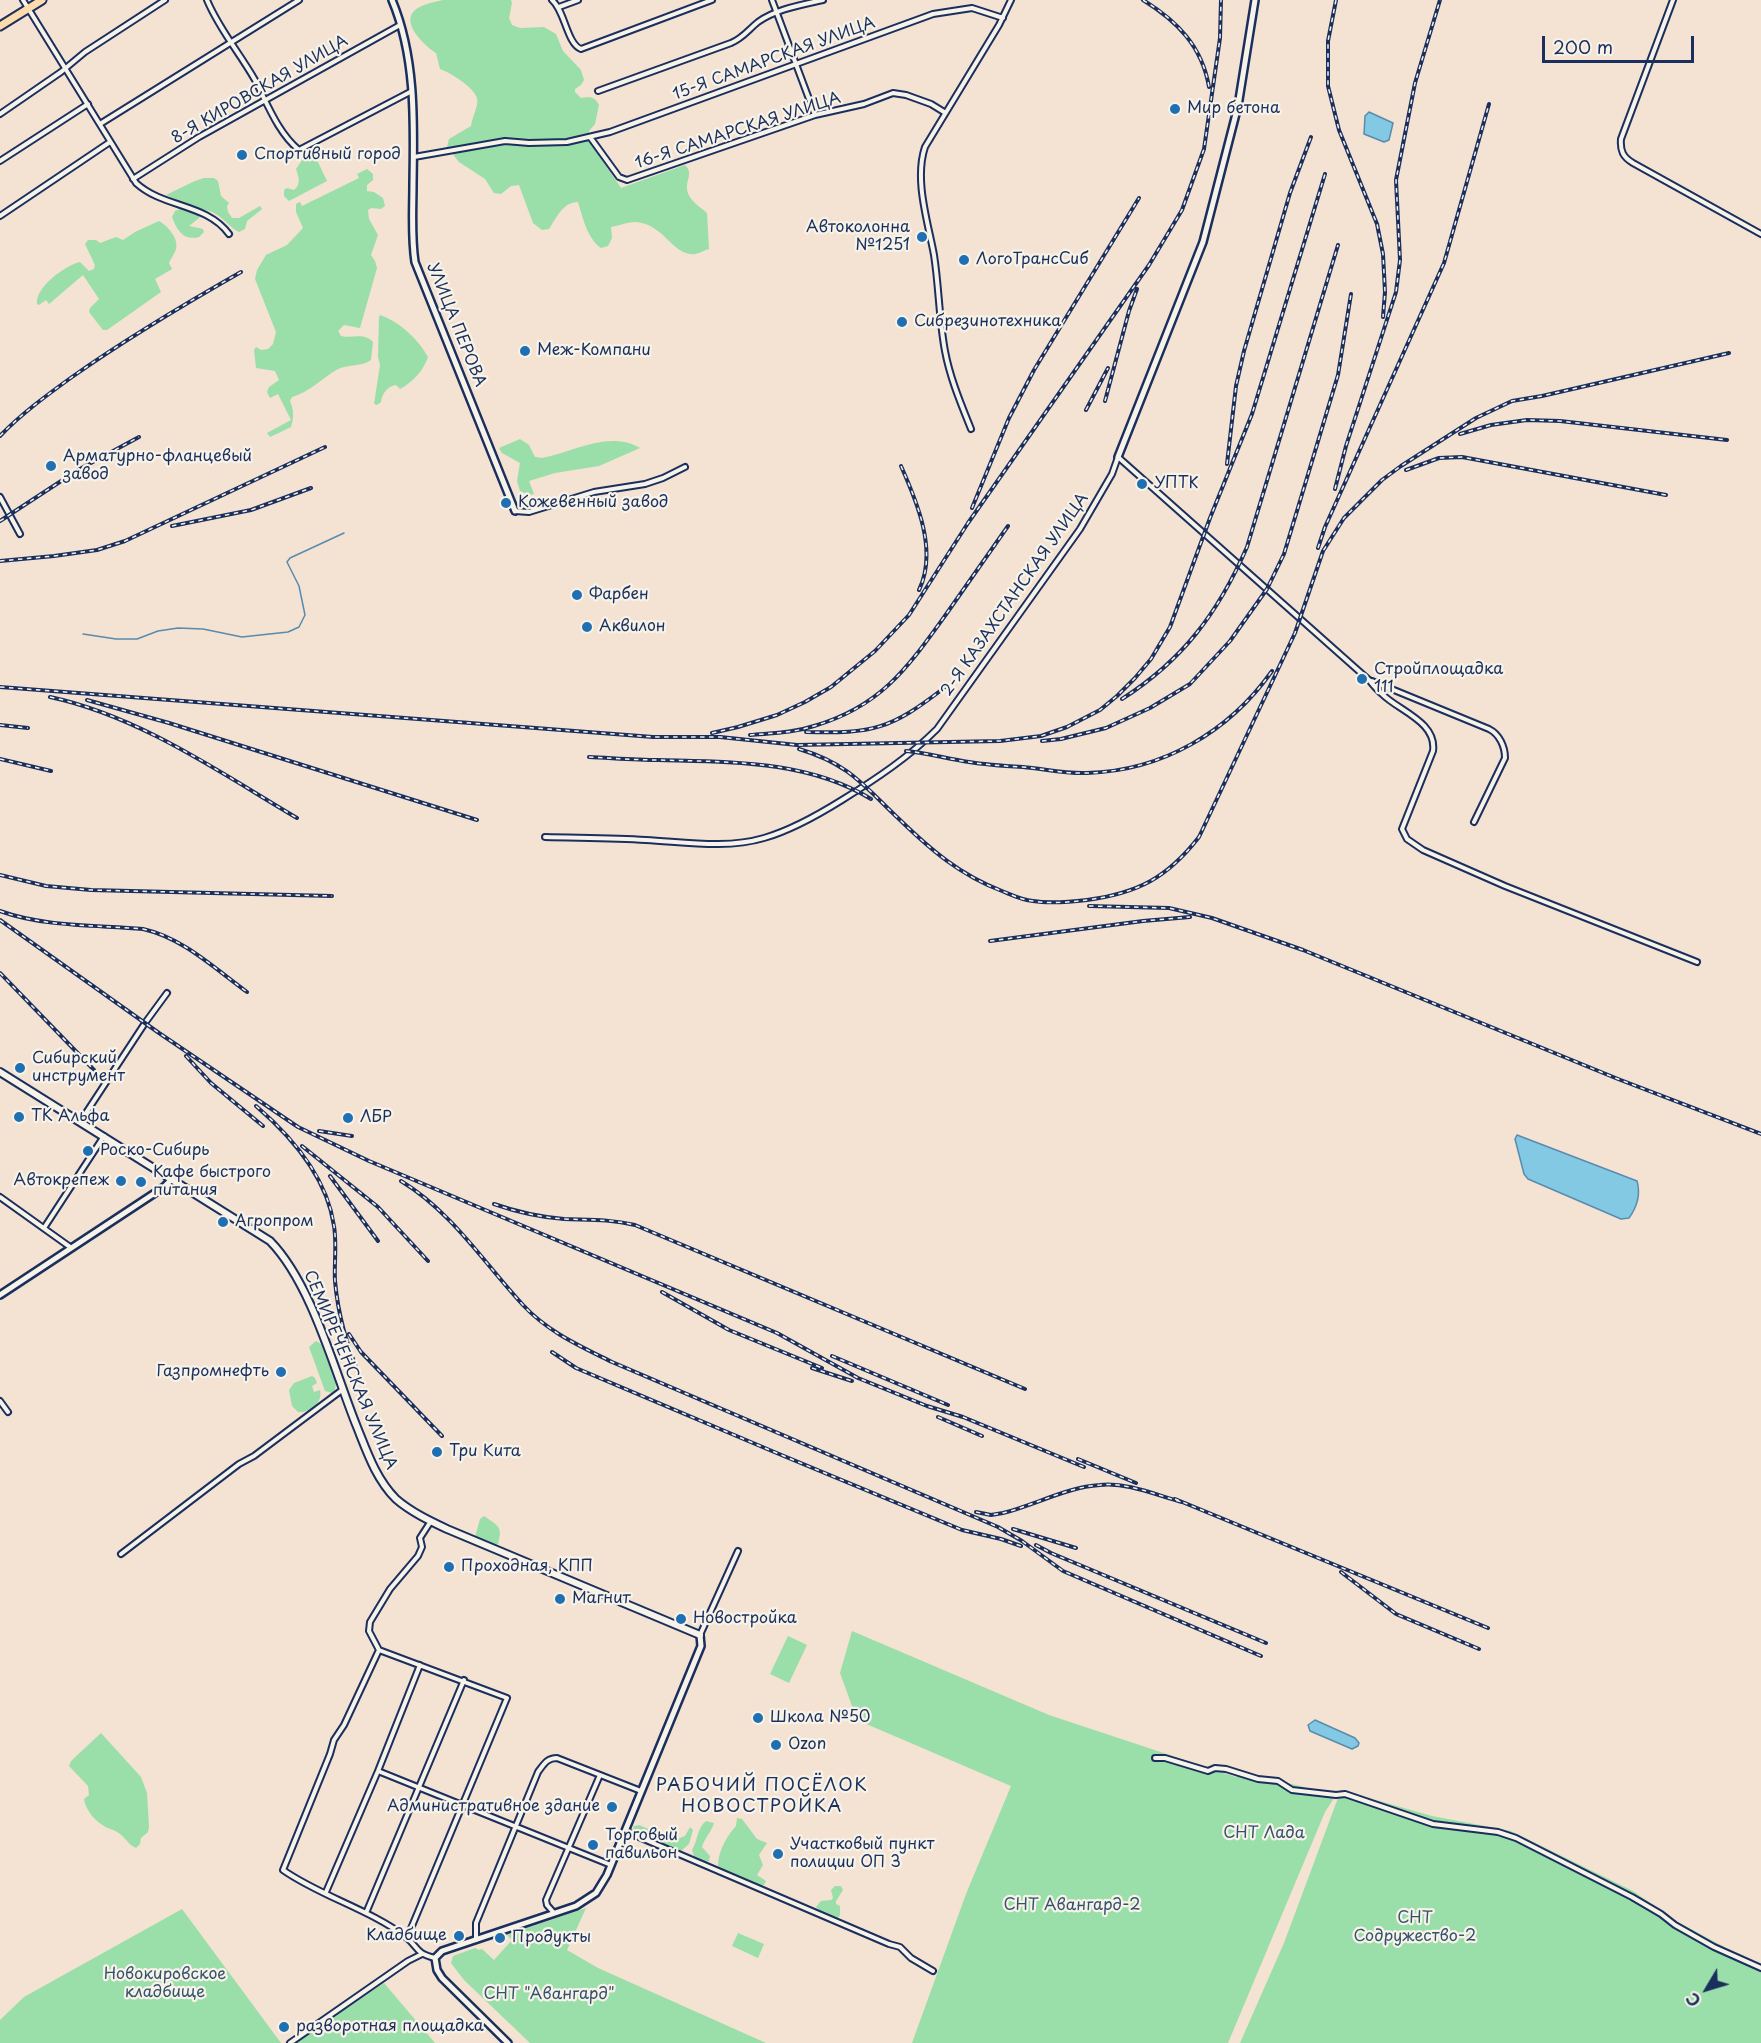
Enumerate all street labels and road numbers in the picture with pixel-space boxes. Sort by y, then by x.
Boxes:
street label: 15-Я САМАРСКАЯ УЛИЦА [670,13,878,105]
street label: 8-Я КИРОВСКАЯ УЛИЦА [169,32,351,148]
street label: 16-Я САМАРСКАЯ УЛИЦА [633,89,843,173]
street label: УЛИЦА ПЕРОВА [422,260,490,390]
street label: 2-Я КАЗАХСТАНСКАЯ УЛИЦА [937,490,1093,700]
street label: СЕМИРЕЧЕНСКАЯ УЛИЦА [299,1268,401,1472]

